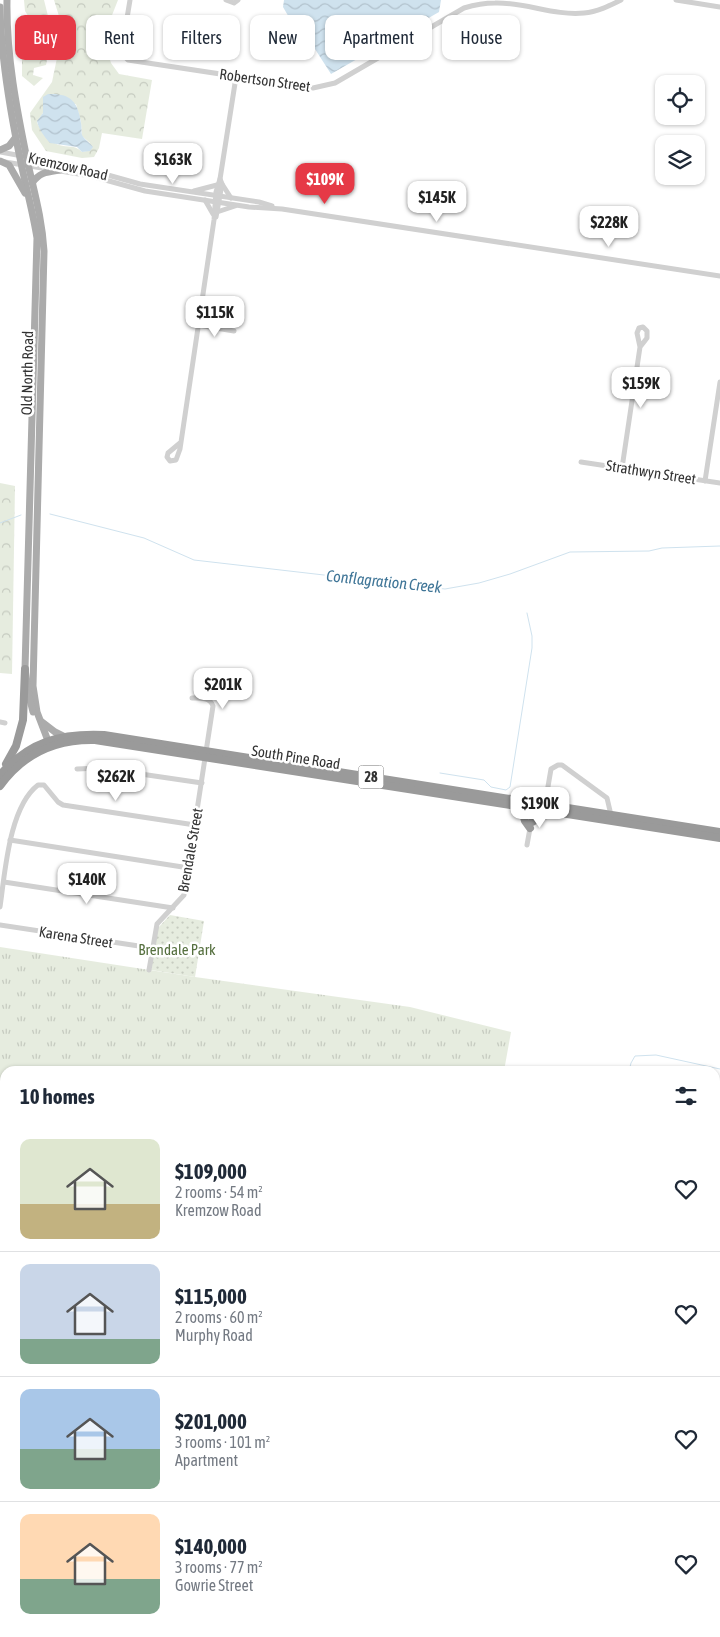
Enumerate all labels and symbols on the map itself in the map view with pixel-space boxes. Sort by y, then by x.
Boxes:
street label: Robertson Street [218,65,312,95]
pin: $163K [138,142,208,185]
street label: Kremzow Road [27,149,109,183]
pin: $109K [290,162,360,205]
pin: $145K [402,180,472,223]
pin: $228K [574,206,644,248]
pin: $115K [180,296,250,338]
street label: Old North Road [18,331,36,415]
pin: $159K [606,366,676,409]
street label: Strathwyn Street [605,457,697,487]
water label: Conflagration Creek [325,566,444,597]
pin: $201K [188,668,258,710]
street label: South Pine Road [250,742,342,772]
pin: $262K [81,760,151,802]
road number: 28 [358,766,384,789]
pin: $190K [505,786,575,829]
street label: Brendale Street [174,807,206,893]
pin: $140K [52,862,122,905]
street label: Karena Street [38,923,114,951]
park label: Brendale Park [138,941,216,958]

